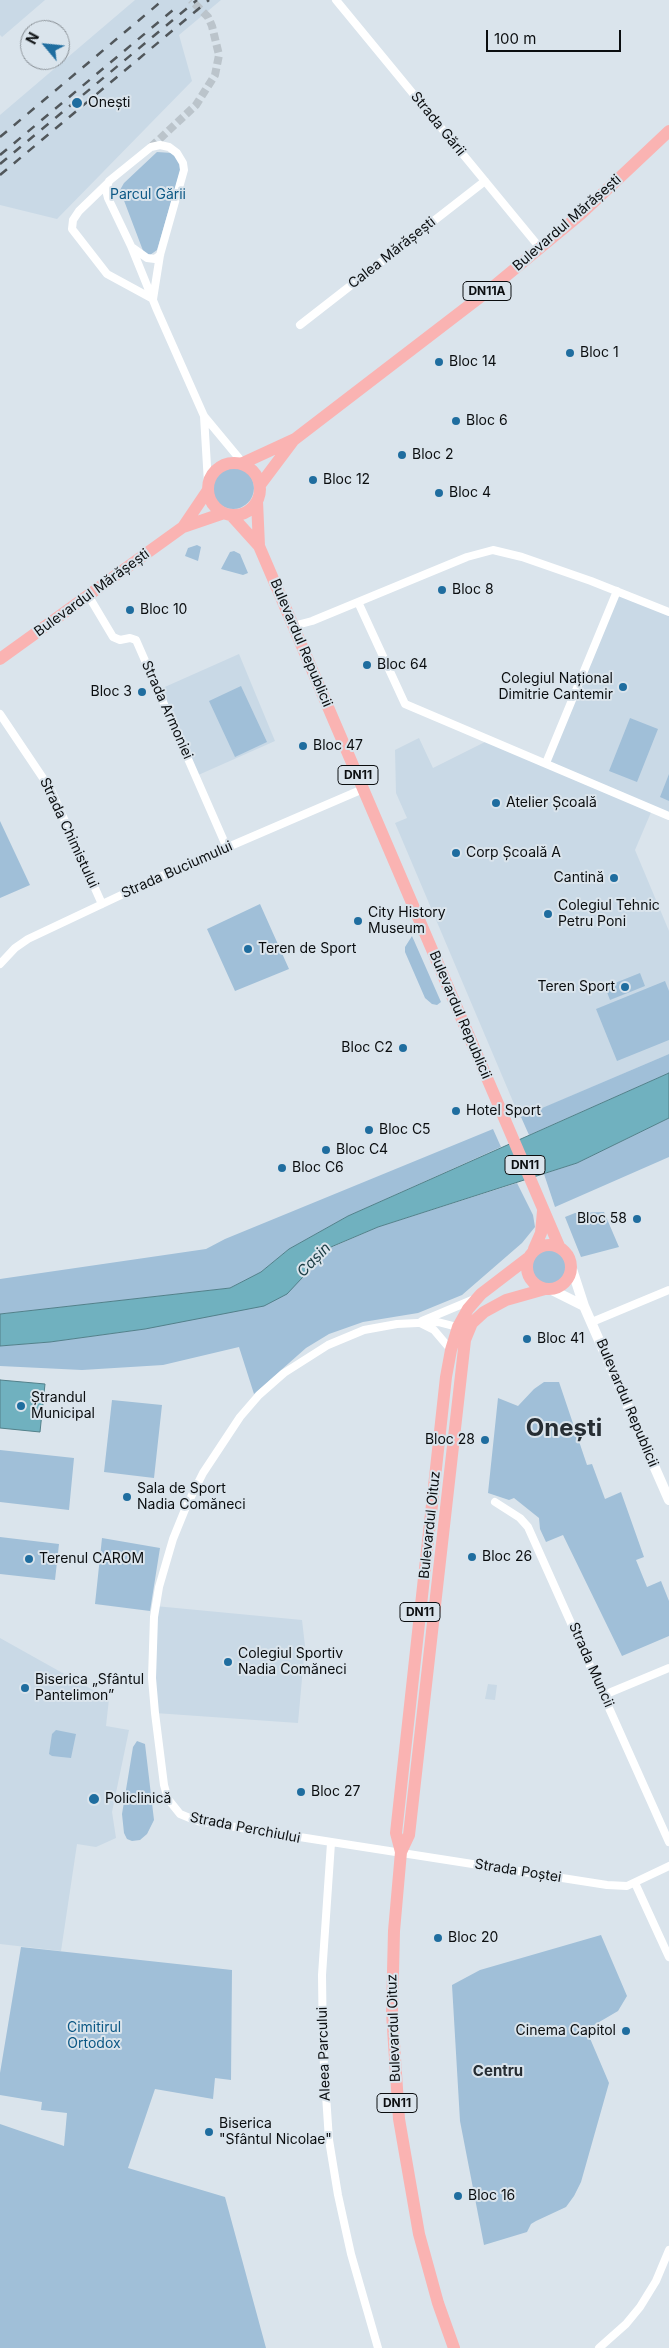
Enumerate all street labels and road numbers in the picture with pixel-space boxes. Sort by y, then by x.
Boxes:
street label: Strada Gării [407,89,469,159]
street label: Bulevardul Mărășești [509,171,625,275]
street label: Calea Mărășești [345,214,439,292]
road number: DN11A [463,282,511,300]
street label: Bulevardul Mărășești [31,546,153,640]
street label: Bulevardul Republicii [266,576,336,710]
street label: Strada Armoniei [138,658,196,762]
road number: DN11 [338,766,378,784]
street label: Strada Chimistului [36,775,102,891]
street label: Strada Buciumului [119,838,235,902]
street label: Bulevardul Republicii [425,948,495,1082]
road number: DN11 [505,1156,545,1174]
street label: Bulevardul Republicii [592,1336,662,1470]
street label: Bulevardul Oituz [416,1470,444,1580]
road number: DN11 [400,1602,440,1621]
street label: Strada Muncii [565,1620,617,1710]
street label: Strada Perchiului [188,1809,302,1847]
street label: Strada Poștei [473,1856,563,1886]
street label: Bulevardul Oituz [384,1974,404,2082]
street label: Aleea Parcului [314,2006,334,2102]
road number: DN11 [377,2094,417,2112]

